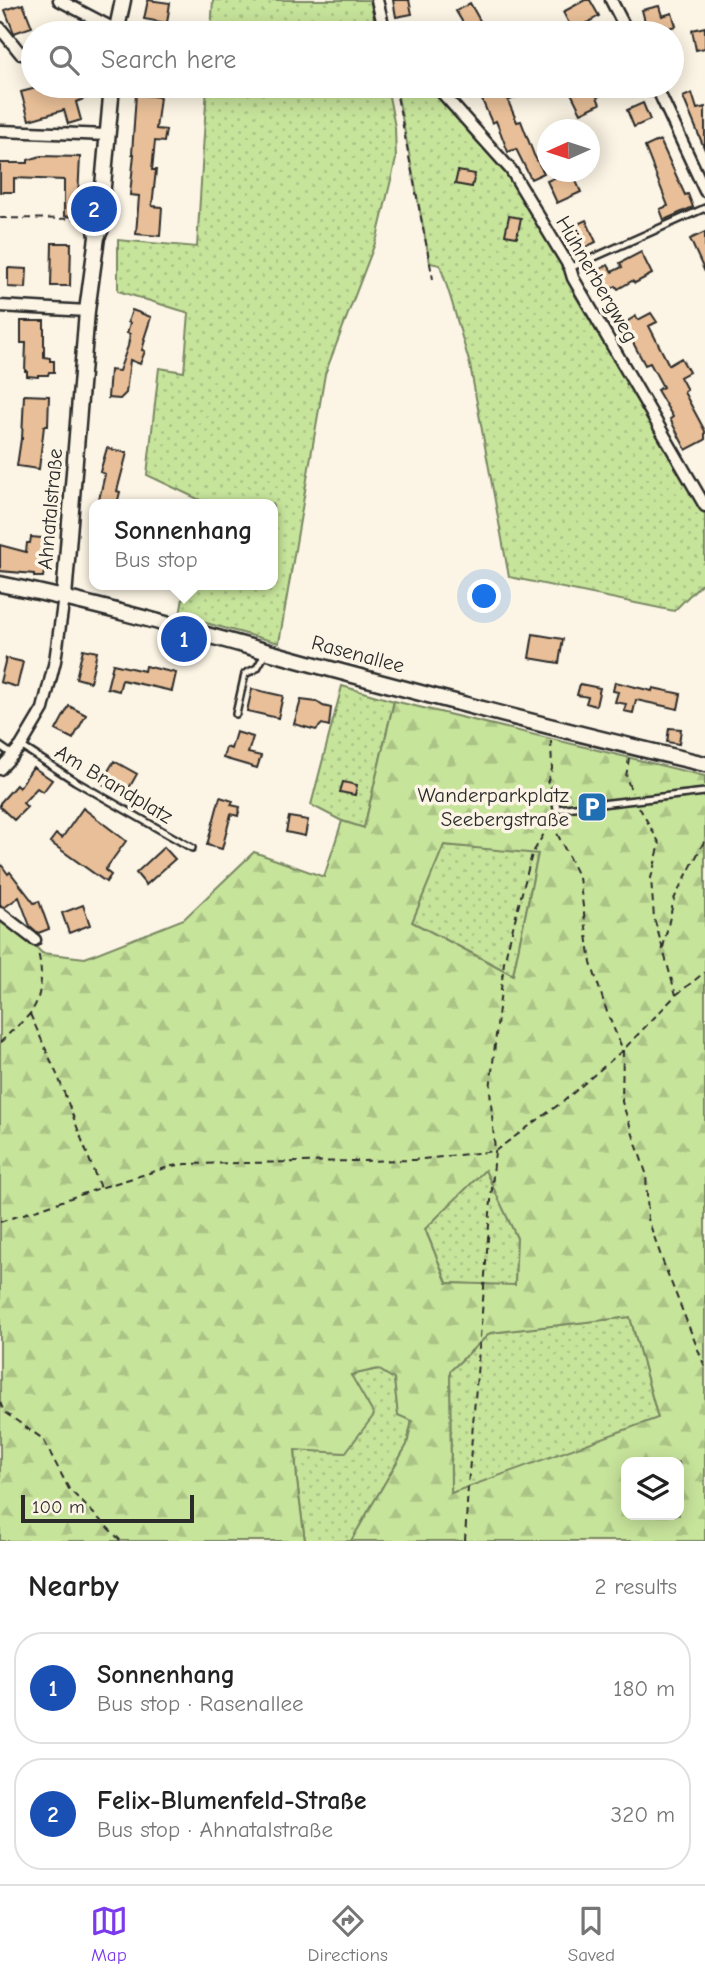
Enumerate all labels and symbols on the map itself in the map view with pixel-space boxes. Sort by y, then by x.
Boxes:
north arrow [537,119,600,182]
pin: 2 [71,183,117,235]
street label: Hühnerbergweg [551,211,643,347]
street label: Ahnatalstraße [33,447,67,571]
your location [467,579,501,613]
pin: 1 [161,613,207,665]
street label: Rasenallee [309,630,407,678]
street label: Am Brandplatz [51,740,177,828]
place label: Wanderparkplatz Seebergstraße [418,783,569,831]
parking icon: Wanderparkplatz Seebergstraße [575,790,609,824]
scale bar [21,1492,194,1524]

